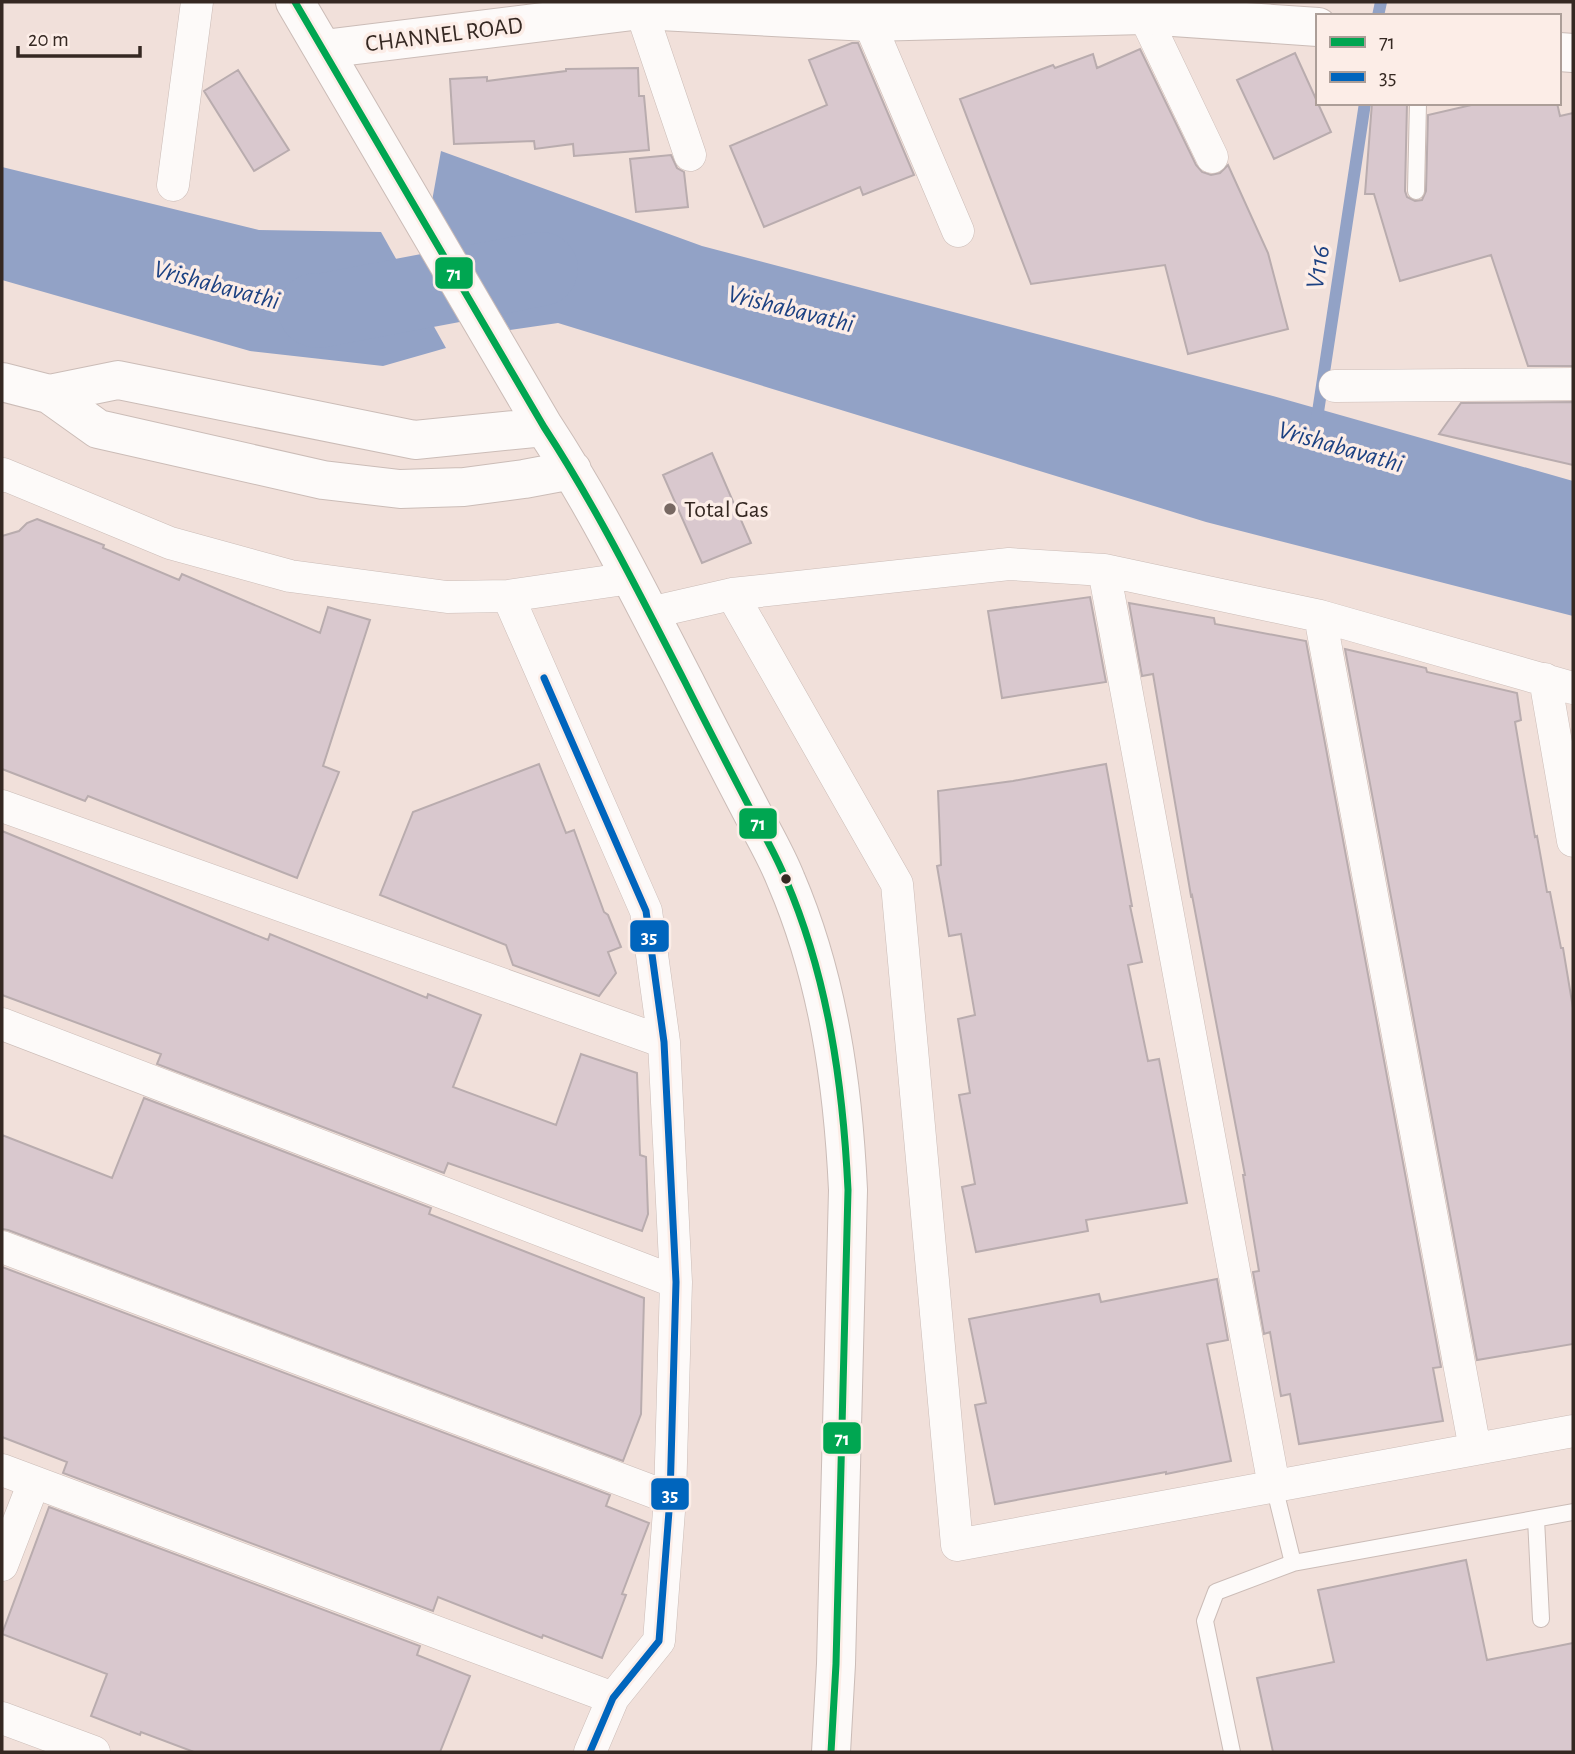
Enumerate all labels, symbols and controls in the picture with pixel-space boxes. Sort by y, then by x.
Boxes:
street label: CHANNEL ROAD [364,13,524,57]
scale bar [18,14,140,58]
legend [1316,14,1561,105]
text: 20 m [28,29,69,50]
text: 71 [1379,32,1395,53]
text: 35 [1379,67,1396,88]
water label: V116 [1302,243,1334,291]
water label: Vrishabavathi [151,256,283,314]
line badge: 71 [434,256,474,290]
text: 71 [446,265,462,284]
water label: Vrishabavathi [725,281,857,337]
water label: Vrishabavathi [1275,417,1407,477]
place label: Total Gas [684,498,769,522]
marker: Total Gas [662,501,678,517]
line badge: 71 [738,807,778,840]
text: 71 [750,815,766,834]
unlabelled marker [779,872,793,886]
line badge: 35 [629,919,670,953]
text: 35 [641,928,657,947]
line badge: 71 [822,1421,862,1455]
text: 71 [834,1430,850,1449]
line badge: 35 [650,1477,690,1511]
text: 35 [662,1486,678,1505]

